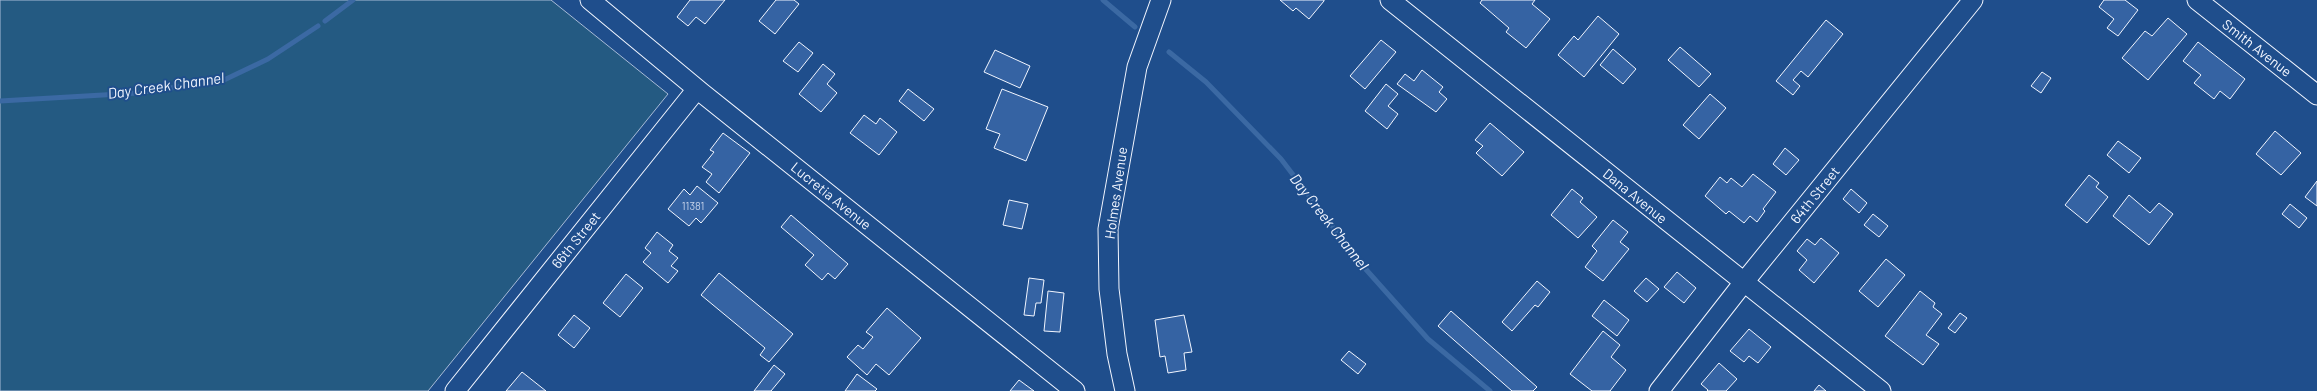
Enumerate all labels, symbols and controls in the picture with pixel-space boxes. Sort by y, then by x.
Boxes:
street label: Smith Avenue [2219,15,2295,80]
water label: Day Creek Channel [106,68,226,102]
street label: Holmes Avenue [1101,146,1130,240]
street label: Lucretia Avenue [788,158,875,233]
street label: 64th Street [1786,163,1843,227]
street label: Dana Avenue [1600,165,1671,227]
water label: Day Creek Channel [1287,170,1373,274]
house number: 11381 [682,199,704,212]
street label: 66th Street [548,208,604,271]

